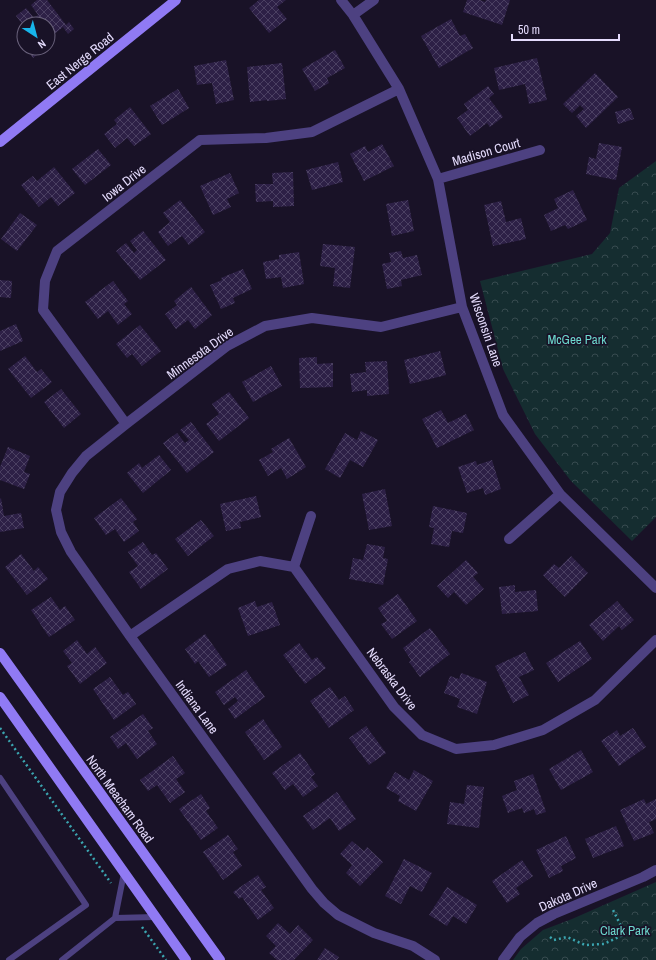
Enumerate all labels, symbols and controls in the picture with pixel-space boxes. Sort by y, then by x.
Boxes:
north arrow [16,16,56,56]
scale bar [512,16,619,42]
text: 50 m [518,22,540,38]
street label: East Nerge Road [43,29,117,93]
street label: Madison Court [450,134,522,170]
street label: Iowa Drive [99,161,149,205]
street label: Wisconsin Lane [466,291,507,369]
street label: Minnesota Drive [163,323,237,383]
park label: McGee Park [547,331,607,348]
street label: Nebraska Drive [363,644,421,714]
street label: Indiana Lane [172,677,222,737]
street label: North Meacham Road [82,752,158,846]
street label: Dakota Drive [536,875,600,915]
park label: Clark Park [600,922,651,939]

